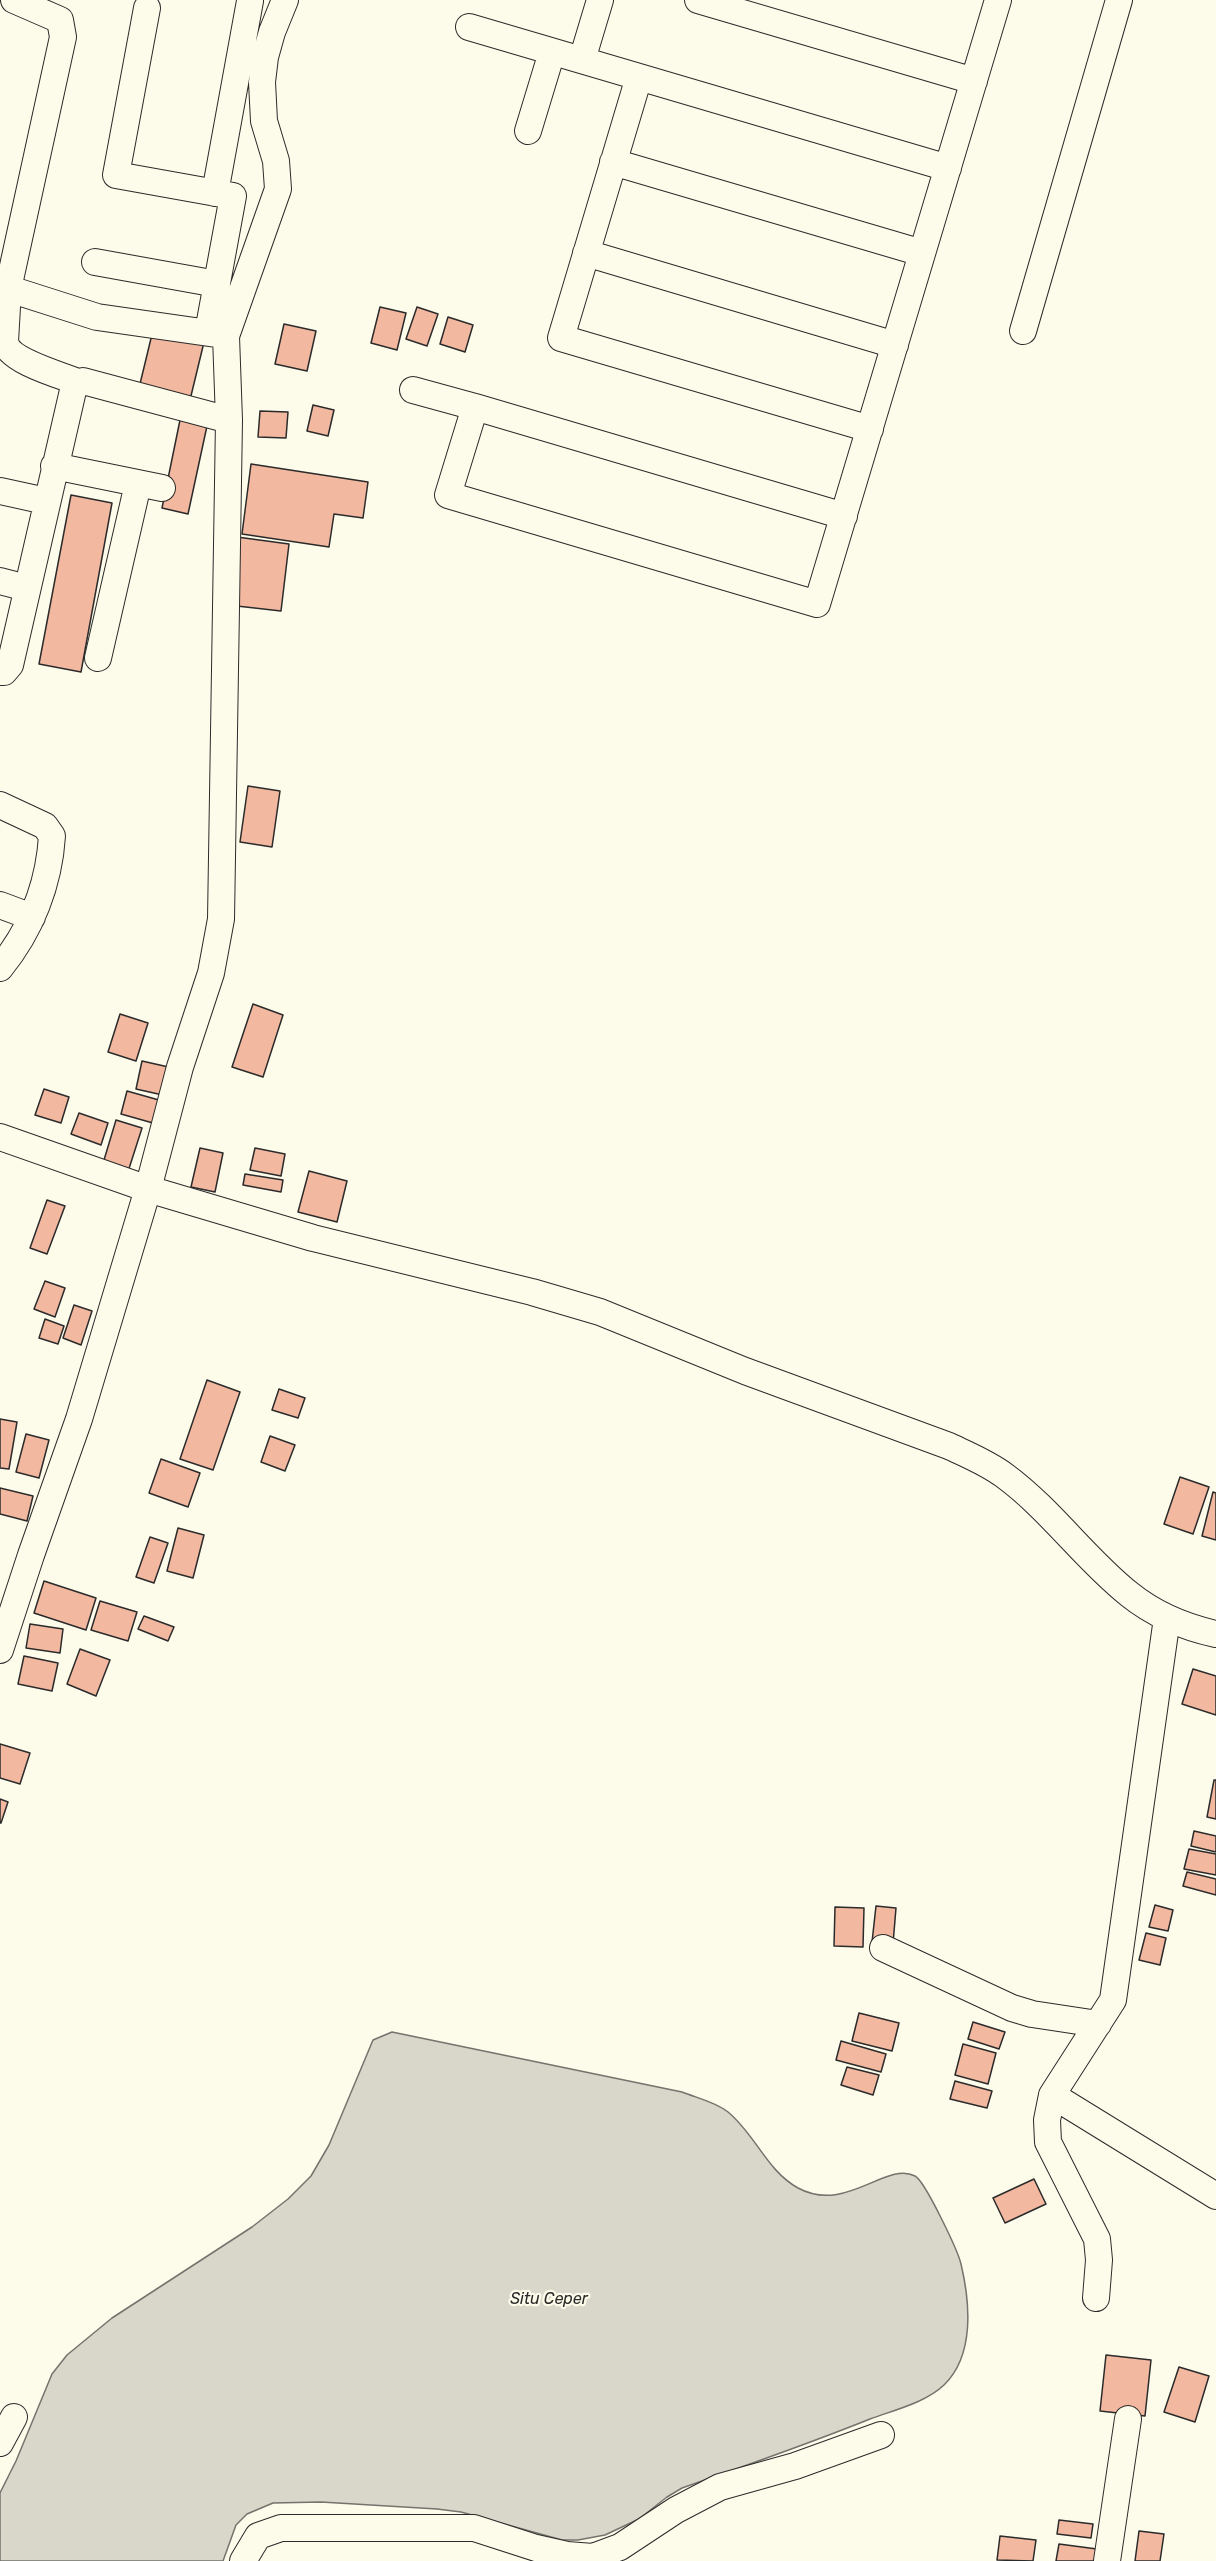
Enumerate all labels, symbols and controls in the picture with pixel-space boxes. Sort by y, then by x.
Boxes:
water label: Situ Ceper [510,2289,588,2309]

